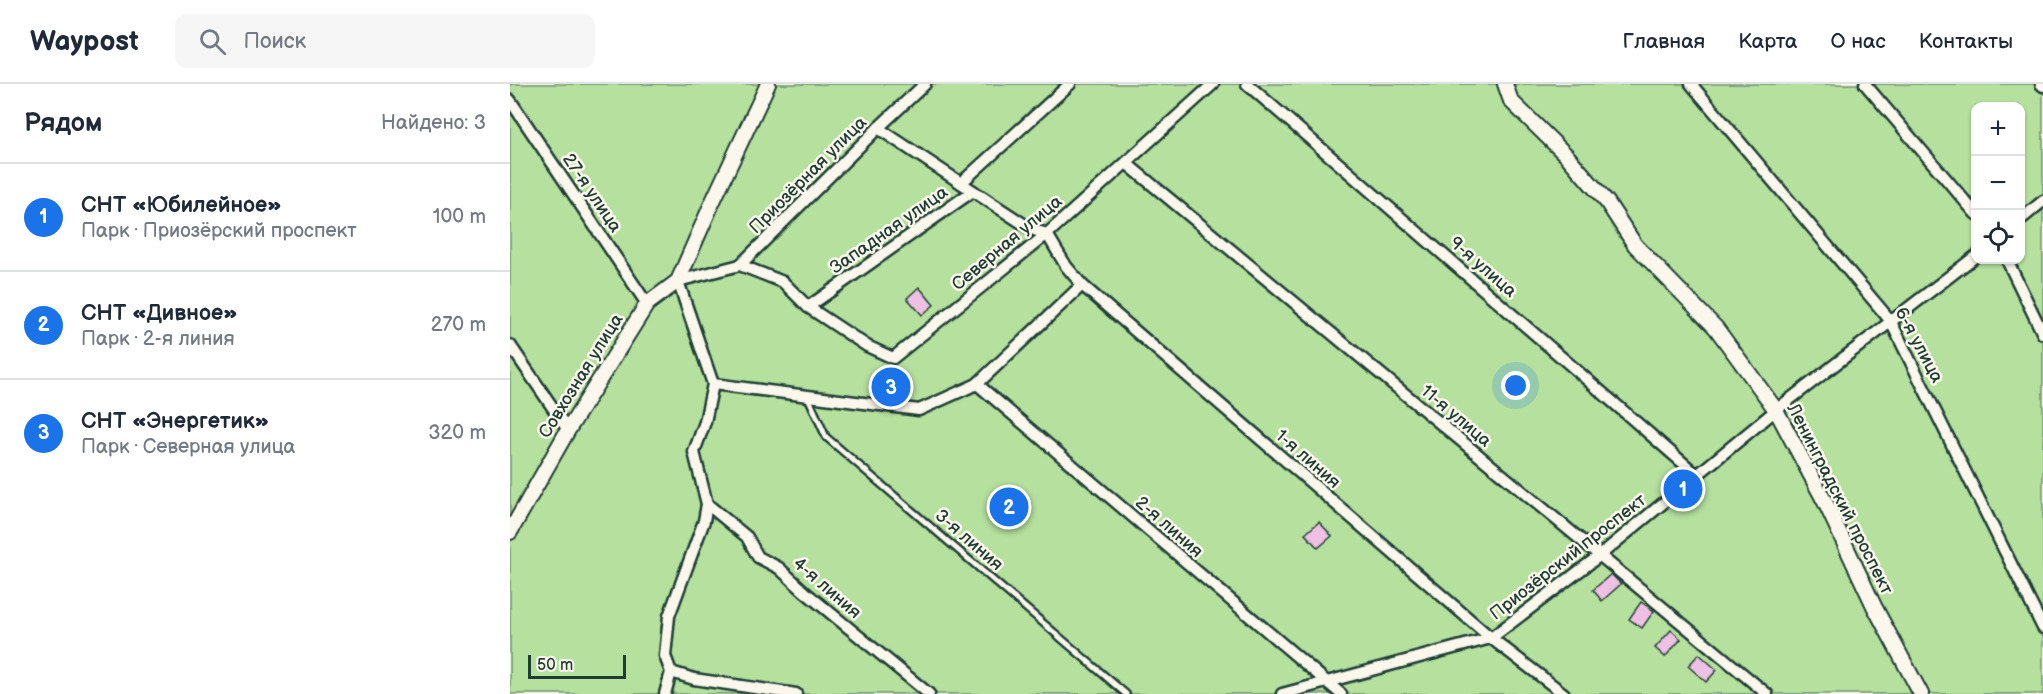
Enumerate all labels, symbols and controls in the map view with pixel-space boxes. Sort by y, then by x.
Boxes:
search box [175,14,595,68]
text: Waypost [30,25,139,58]
icon: search [196,25,229,58]
text: Поиск [244,28,306,55]
text: Главная [1622,29,1705,54]
text: Карта [1738,29,1797,54]
text: О нас [1830,29,1886,54]
text: Контакты [1919,29,2013,54]
map controls [1971,102,2025,264]
button: + [1971,102,2025,156]
text: Рядом [24,108,102,139]
text: Найдено: 3 [381,111,486,135]
street label: Приозёрная улица [745,112,871,238]
street label: 27-я улица [558,150,626,237]
button: − [1971,156,2025,210]
street label: Западная улица [826,181,952,278]
street label: Северная улица [948,191,1067,295]
text: СНТ «Юбилейное» [81,192,282,219]
text: 1 [39,205,48,229]
text: 100 m [433,205,486,229]
button: locate [1971,210,2025,264]
text: Парк · Приозёрский проспект [81,219,357,243]
street label: 9-я улица [1445,232,1521,302]
text: СНТ «Дивное» [81,300,238,327]
street label: 6-я улица [1890,304,1948,387]
street label: Совхозная улица [534,310,628,442]
text: 2 [38,313,49,337]
text: 270 m [431,313,486,337]
text: Парк · 2-я линия [81,327,234,351]
pin: 3 [872,364,910,410]
your location [1501,371,1530,400]
street label: 11-я улица [1417,381,1496,452]
street label: Ленинградский проспект [1782,399,1898,599]
text: СНТ «Энергетик» [81,408,269,435]
text: 3 [38,421,49,445]
text: 320 m [428,421,486,445]
street label: 1-я линия [1271,425,1345,493]
text: Парк · Северная улица [81,435,295,459]
pin: 1 [1664,466,1702,512]
pin: 2 [990,484,1028,530]
street label: Приозёрский проспект [1486,489,1651,625]
street label: 2-я линия [1131,492,1207,562]
street label: 3-я линия [931,505,1007,575]
street label: 4-я линия [789,553,865,623]
scale bar [528,652,626,680]
text: 50 m [537,656,573,675]

